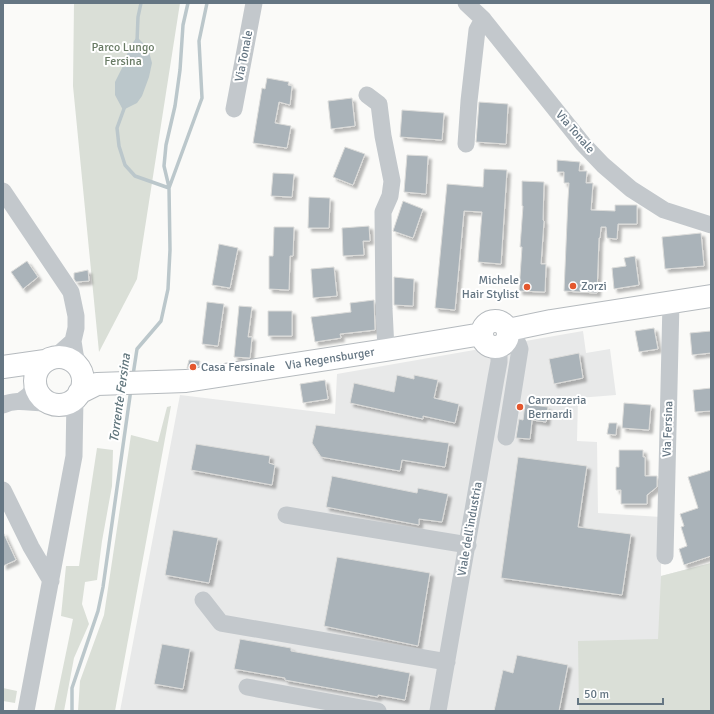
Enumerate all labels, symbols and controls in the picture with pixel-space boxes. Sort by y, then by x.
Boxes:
street label: Via Tonale [232,29,256,83]
park label: Parco Lungo Fersina [92,40,154,69]
street label: Via Tonale [552,107,598,157]
place label: Michele Hair Stylist [462,273,519,302]
place label: Zorzi [581,279,607,294]
marker: Zorzi [568,281,578,291]
marker: Michele Hair Stylist [522,282,532,292]
street label: Via Regensburger [284,344,376,373]
water label: Torrente Fersina [106,352,134,443]
place label: Casa Fersinale [201,360,275,375]
marker: Casa Fersinale [188,362,198,372]
place label: Carrozzeria Bernardi [528,393,586,422]
street label: Via Fersina [660,401,676,457]
marker: Carrozzeria Bernardi [515,402,525,412]
street label: Viale dell'industria [454,481,486,577]
scale bar [578,680,663,706]
text: 50 m [584,687,609,702]

